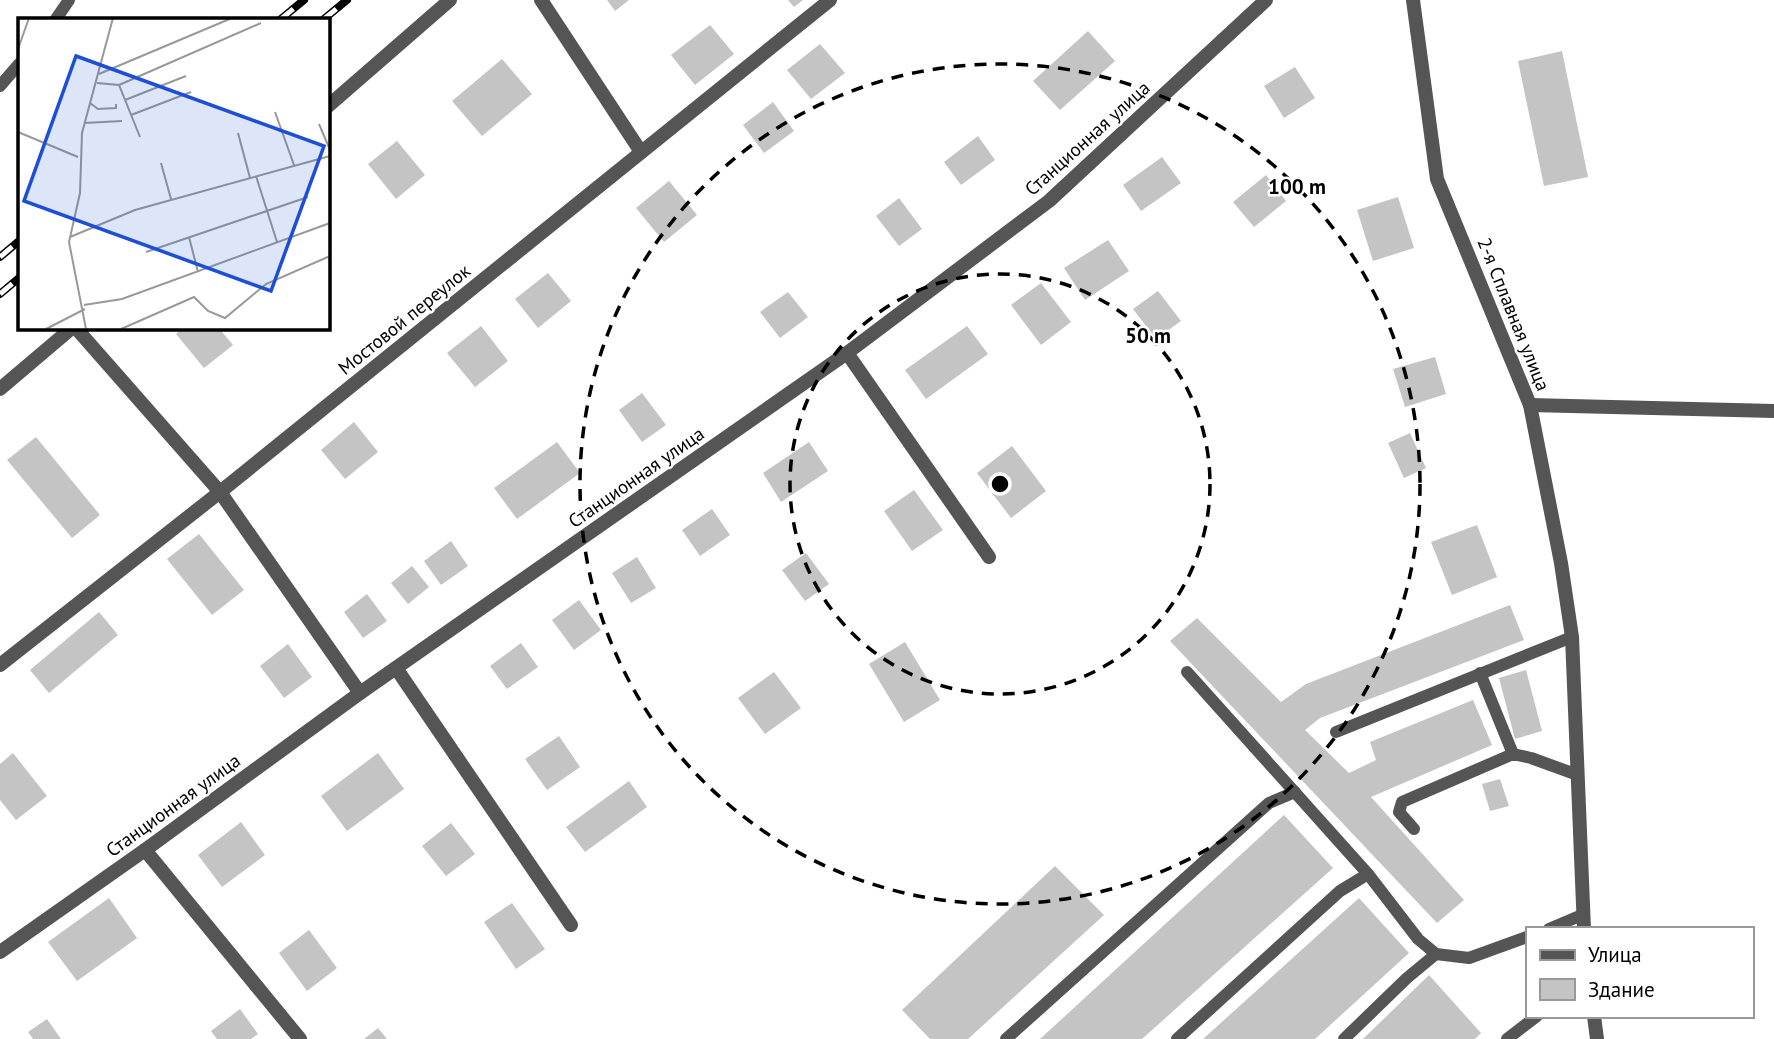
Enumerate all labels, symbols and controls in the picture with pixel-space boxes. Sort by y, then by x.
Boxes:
inset map [18,18,329,329]
street label: Станционная улица [1019,75,1155,201]
text: 100 m [1268,173,1326,200]
street label: 2-я Сплавная улица [1472,234,1556,394]
street label: Мостовой переулок [333,258,475,380]
text: 50 m [1125,322,1171,349]
street label: Станционная улица [563,421,709,533]
centre of rings [988,472,1012,496]
street label: Станционная улица [101,748,245,862]
legend [1526,927,1753,1018]
text: Улица [1588,941,1642,968]
text: Здание [1588,976,1655,1003]

